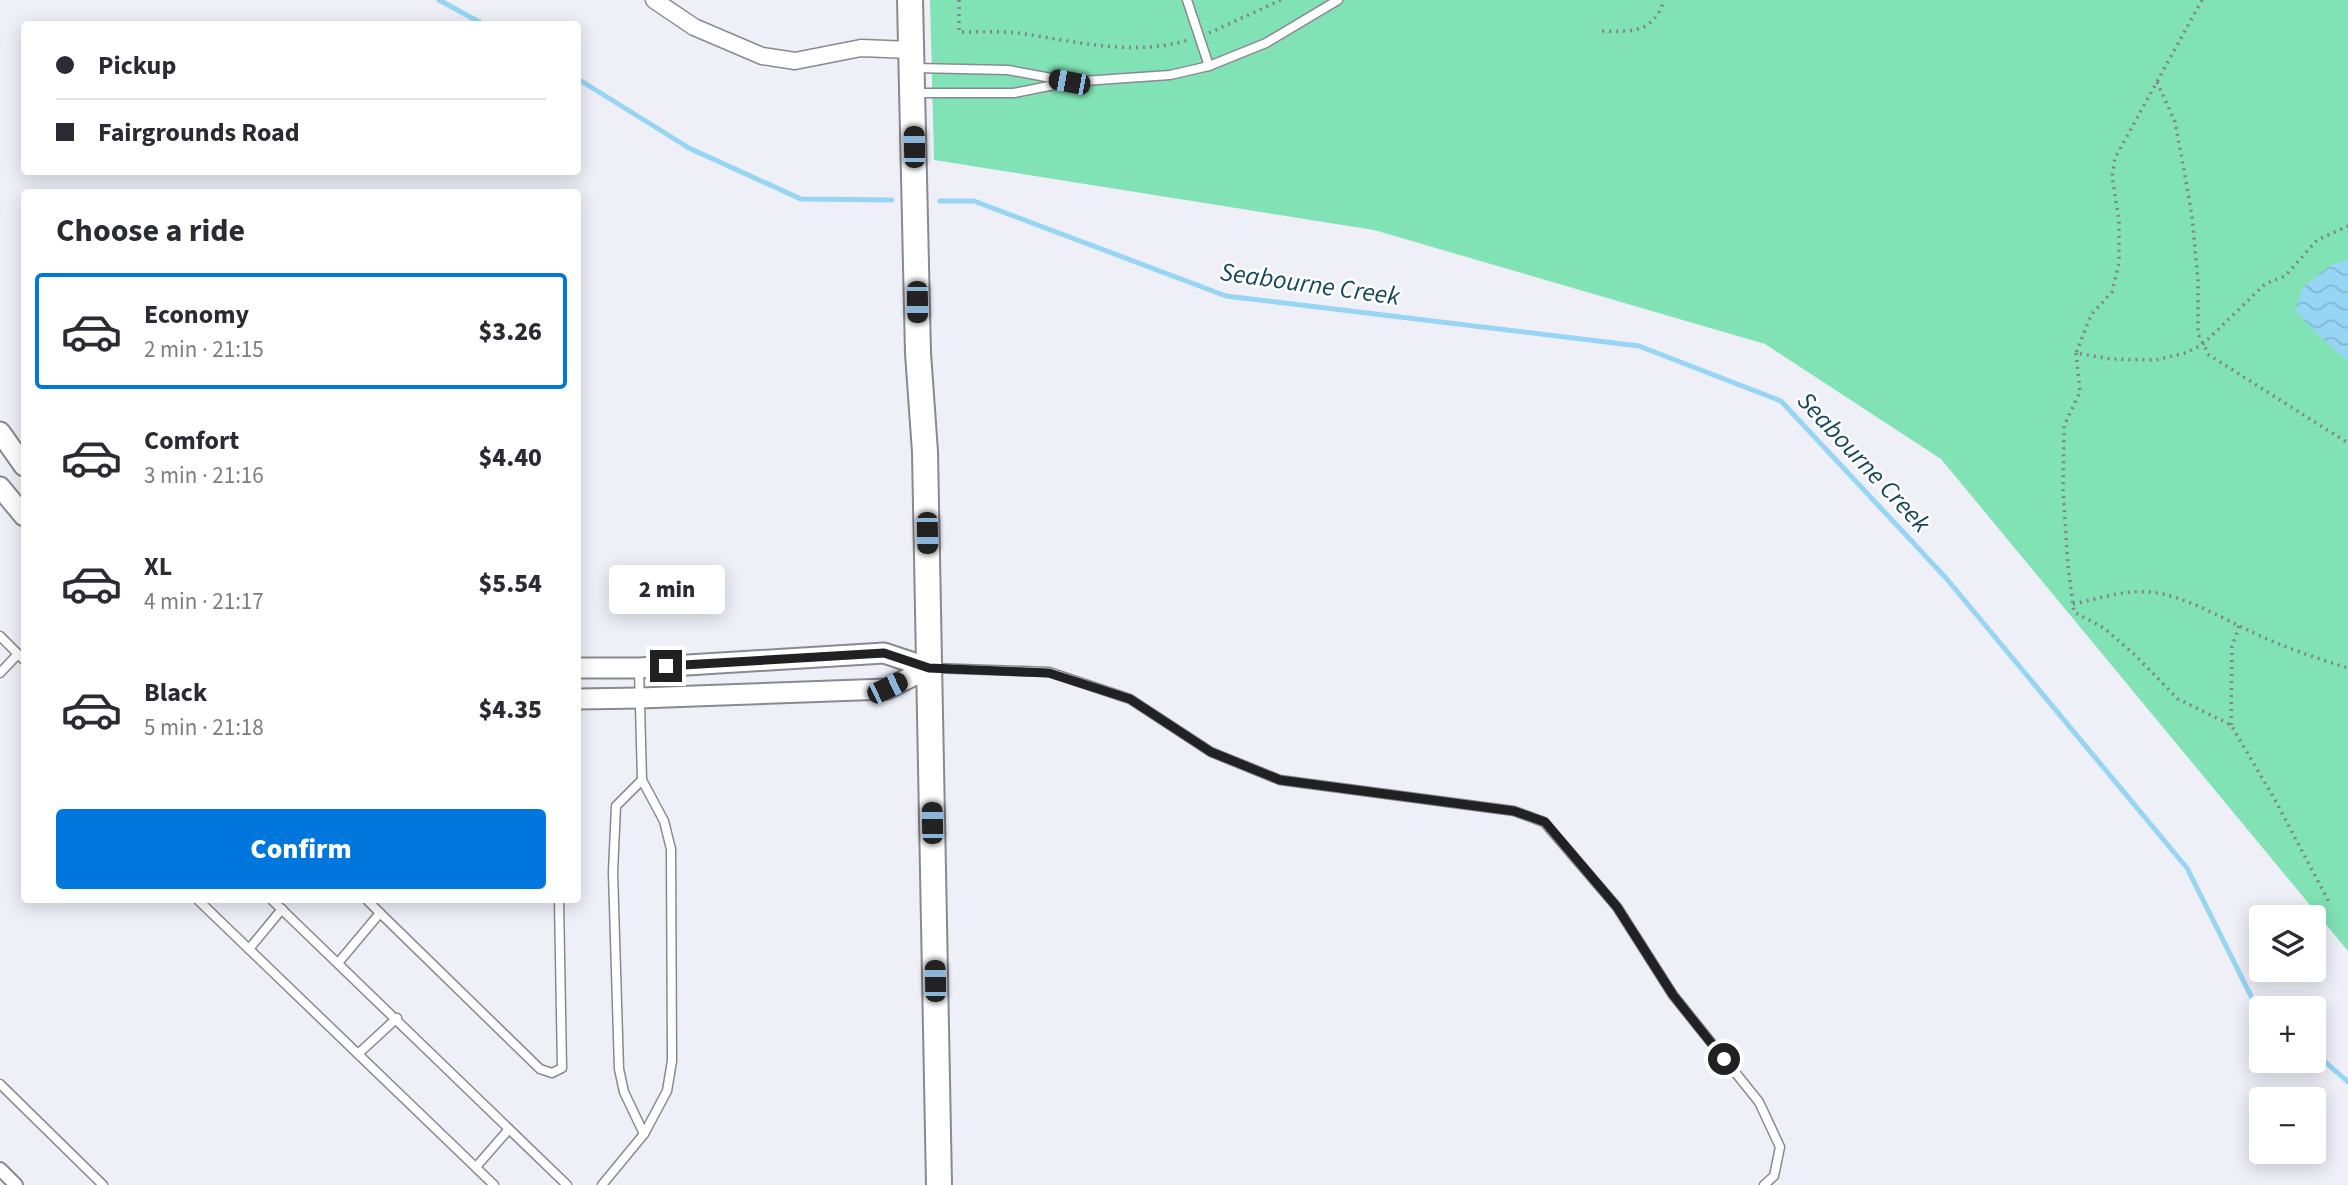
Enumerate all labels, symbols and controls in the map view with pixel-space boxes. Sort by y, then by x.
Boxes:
text: Pickup [98,47,176,84]
car [1047,68,1092,96]
text: Fairgrounds Road [98,114,300,151]
car [904,126,925,168]
text: Choose a ride [56,208,245,254]
water label: Seabourne Creek [1218,253,1403,315]
car [907,281,928,323]
text: Economy [144,296,249,333]
icon: car [60,300,123,363]
text: $3.26 [478,313,542,350]
text: 2 min · 21:15 [144,333,264,366]
water label: Seabourne Creek [1789,383,1940,541]
text: Comfort [144,422,239,459]
icon: car [60,426,123,489]
text: $4.40 [478,439,542,476]
text: 3 min · 21:16 [144,459,264,492]
car [917,512,938,554]
text: XL [144,548,172,585]
icon: car [60,552,123,615]
callout: 2 min [608,564,724,614]
text: $5.54 [478,565,542,602]
text: 2 min [639,573,695,606]
text: 4 min · 21:17 [144,585,264,618]
route end [650,650,682,682]
car [864,669,911,707]
text: Black [144,674,207,711]
icon: car [60,678,123,741]
text: $4.35 [478,691,542,728]
text: 5 min · 21:18 [144,711,264,744]
car [922,802,943,844]
button: Confirm [56,809,546,889]
map controls [2249,905,2326,1164]
button: layers [2249,905,2326,982]
car [925,960,946,1002]
button: + [2249,996,2326,1073]
route start [1708,1043,1740,1075]
button: − [2249,1087,2326,1164]

